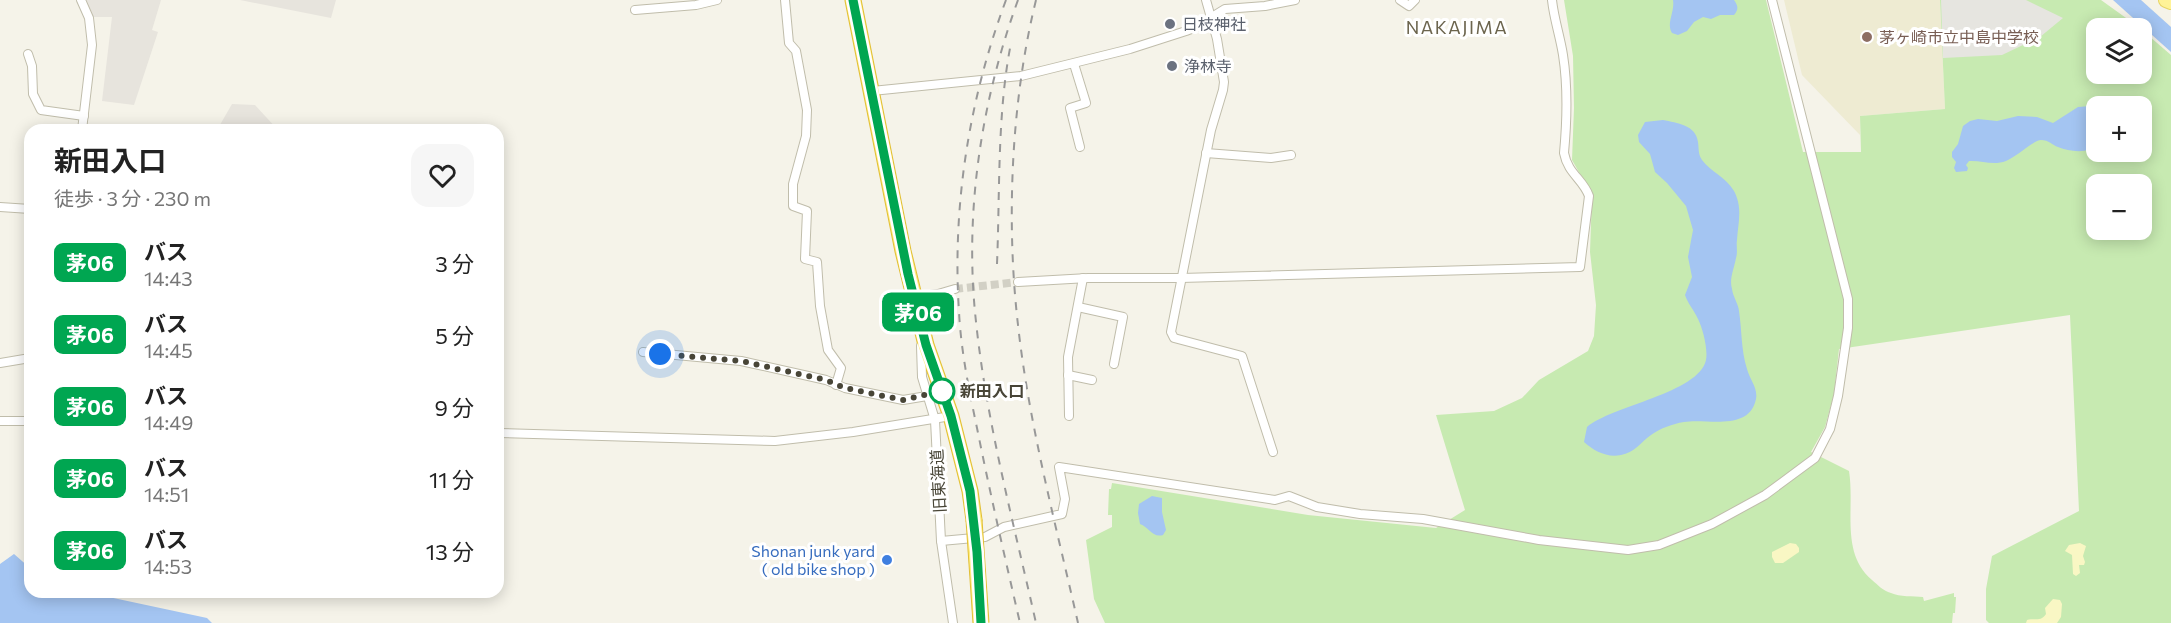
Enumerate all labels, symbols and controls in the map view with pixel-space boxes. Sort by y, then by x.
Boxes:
place label: 日枝神社 [1182,14,1246,33]
district label: NAKAJIMA [1406,16,1508,38]
marker: 日枝神社 [1163,17,1177,31]
map controls [2086,18,2152,240]
button: layers [2086,18,2152,84]
place label: 茅ヶ崎市立中島中学校 [1879,27,2039,46]
marker: 茅ヶ崎市立中島中学校 [1860,30,1874,44]
place label: 浄林寺 [1184,56,1232,75]
marker: 浄林寺 [1165,59,1179,73]
button: + [2086,96,2152,162]
text: 新田入口 [54,143,166,177]
button: heart [411,144,474,207]
button: − [2086,174,2152,240]
text: 徒歩 · 3 分 · 230 m [54,186,211,210]
text: バス [144,238,188,265]
text: 茅06 [66,250,114,275]
text: 3 分 [435,250,474,277]
text: 14:43 [144,266,193,290]
line badge: 茅06 [884,292,952,332]
text: 茅06 [894,300,942,325]
text: バス [144,310,188,337]
text: 茅06 [66,322,114,347]
text: 5 分 [435,322,474,349]
text: 14:45 [144,338,193,362]
your location [645,339,675,369]
marker: 新田入口 [929,378,955,404]
place label: 新田入口 [960,381,1024,400]
text: バス [144,382,188,409]
text: 茅06 [66,394,114,419]
text: 9 分 [434,394,474,421]
text: 14:49 [144,410,193,434]
street label: 旧東海道 [926,449,949,513]
text: バス [144,454,188,481]
text: 茅06 [66,466,114,491]
text: 11 分 [429,466,474,493]
text: 14:51 [144,482,189,506]
text: バス [144,526,188,553]
text: 茅06 [66,538,114,563]
text: 13 分 [426,538,474,565]
place label: Shonan junk yard ( old bike shop ) [751,541,875,578]
marker: Shonan junk yard ( old bike shop ) [880,553,894,567]
text: 14:53 [144,554,192,578]

